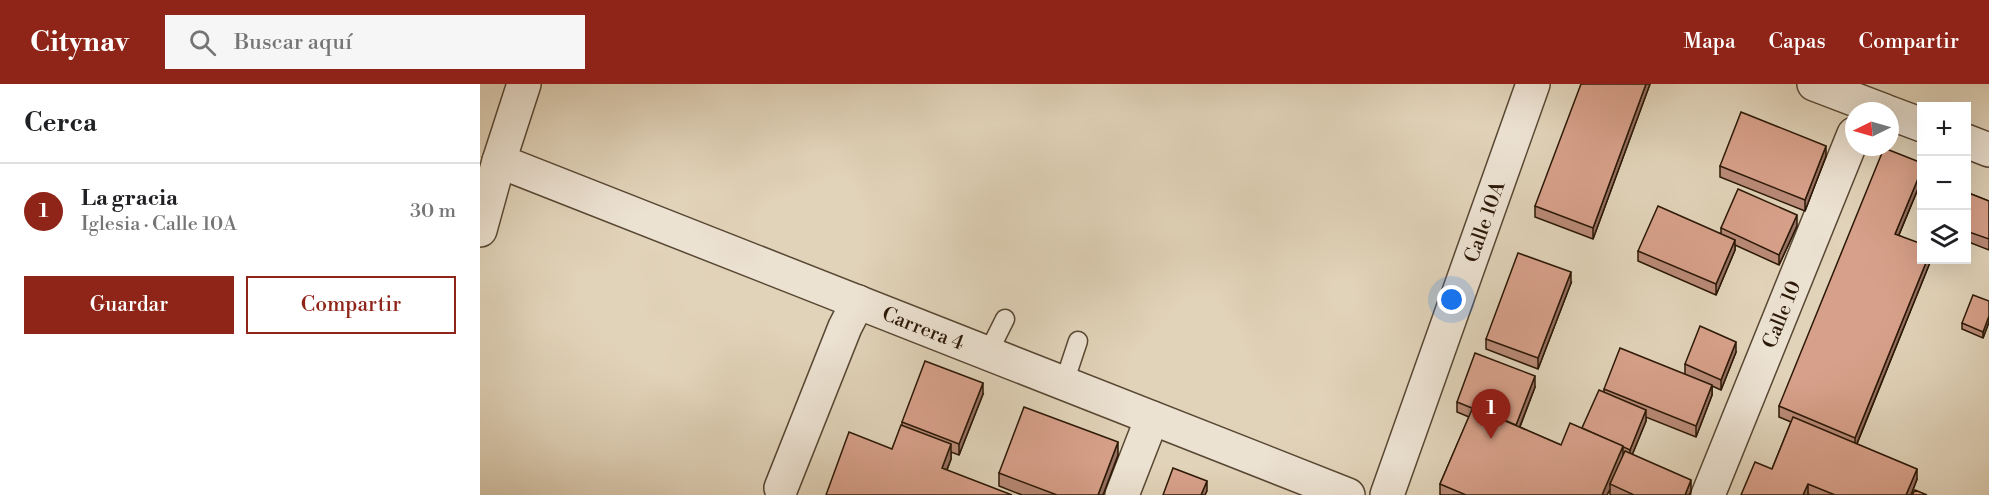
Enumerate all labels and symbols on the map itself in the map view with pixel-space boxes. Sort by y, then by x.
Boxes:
north arrow [1845,102,1899,156]
street label: Calle 10A [1459,177,1512,266]
street label: Calle 10 [1758,277,1807,352]
your location [1437,285,1466,314]
street label: Carrera 4 [878,302,968,357]
pin: 1 [1472,390,1510,439]

